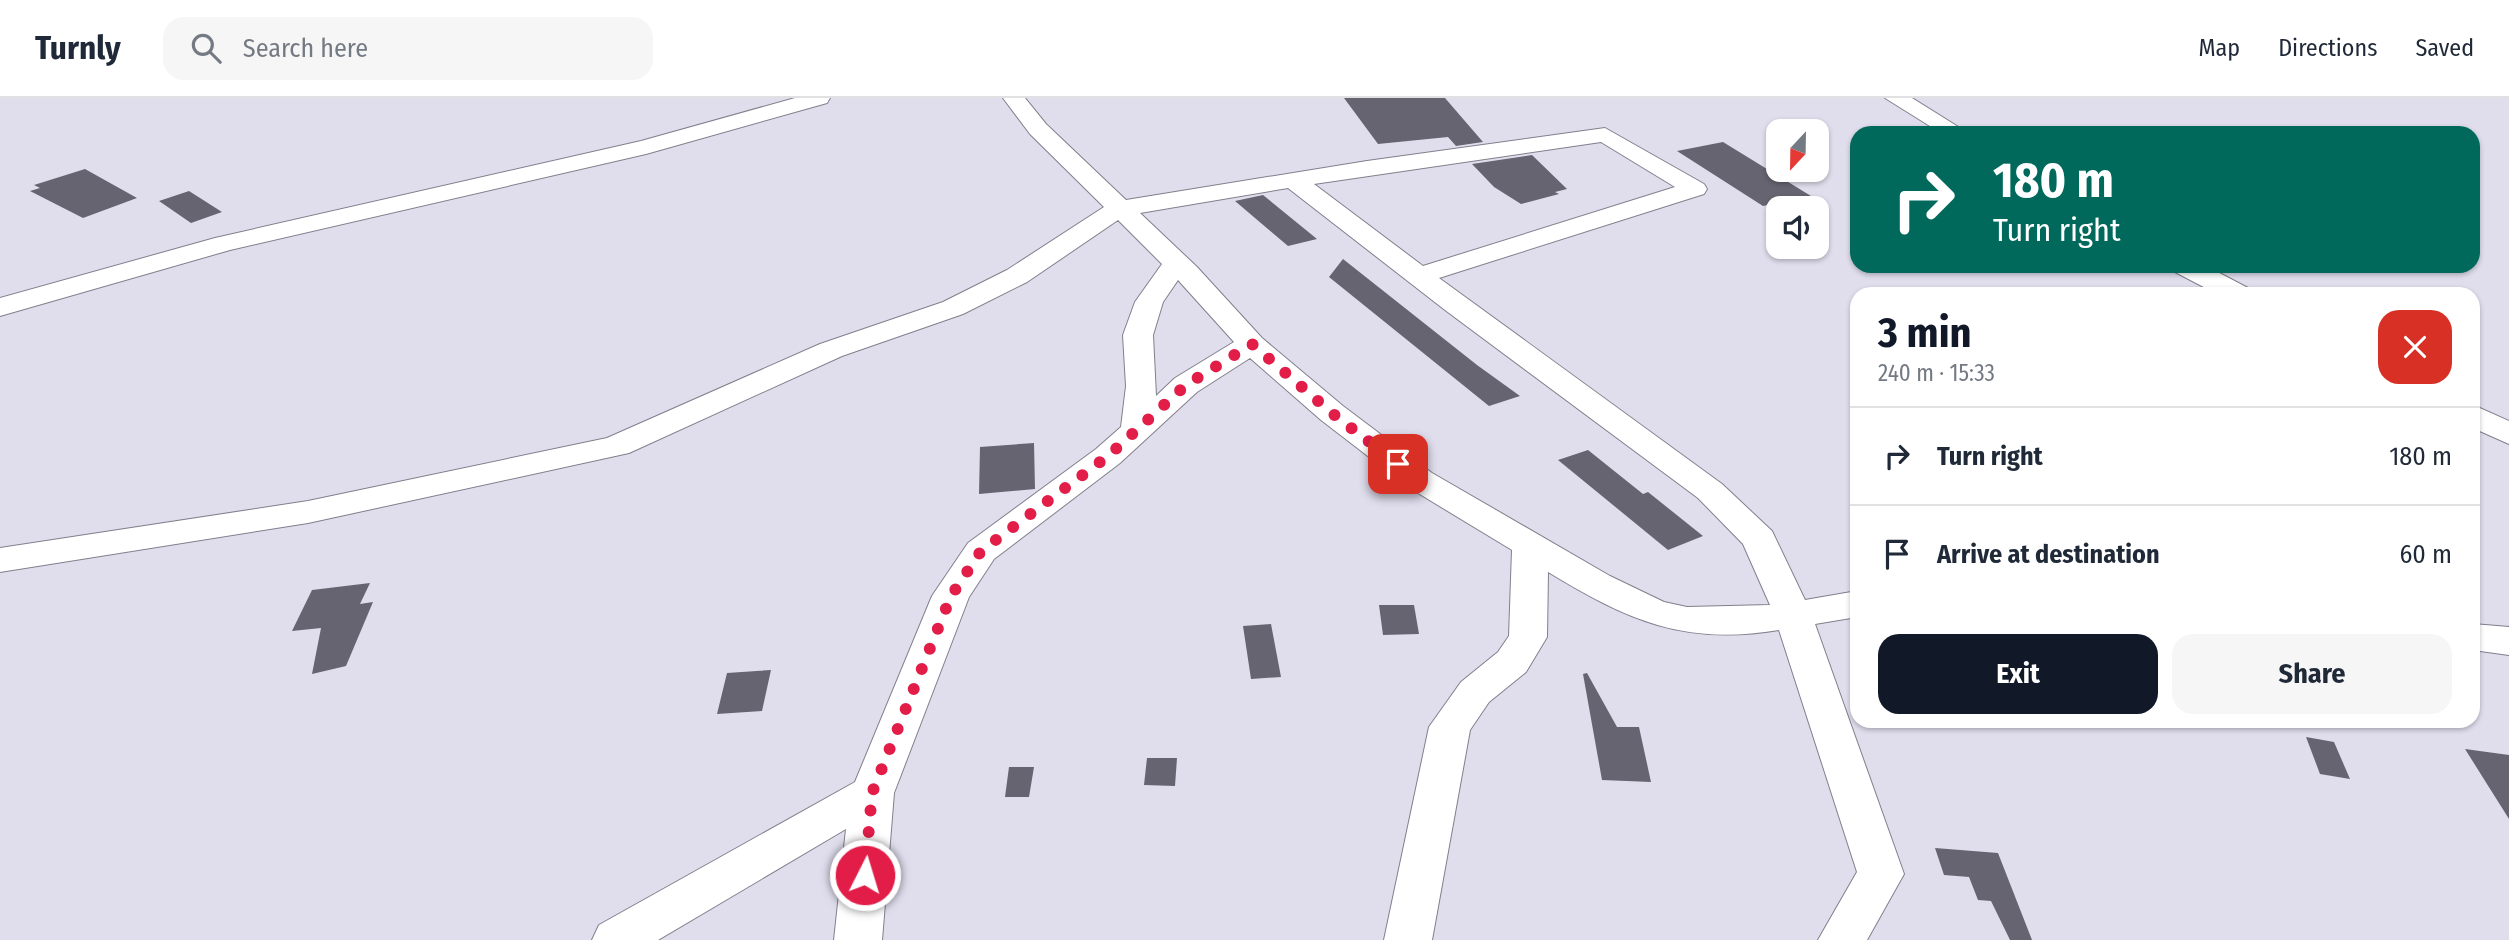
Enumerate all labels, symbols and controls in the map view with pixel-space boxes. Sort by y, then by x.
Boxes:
search box [163,17,653,80]
text: Turnly [35,28,121,68]
icon: search [187,29,225,67]
text: Search here [243,33,368,64]
text: Map [2199,34,2240,62]
text: Directions [2278,34,2377,62]
text: Saved [2415,34,2474,62]
north arrow [1766,119,1829,182]
map controls [1766,119,1829,259]
text: 180 m [1993,151,2114,210]
icon: right [1878,154,1969,245]
button: sound [1766,196,1829,259]
text: Turn right [1993,211,2120,249]
text: 3 min [1878,308,1972,358]
button: close [2378,310,2452,384]
text: 240 m · 15:33 [1878,359,1995,387]
pin [1368,434,1428,494]
icon: right [1878,437,1916,475]
text: Turn right [1937,441,2043,472]
text: 180 m [2389,441,2452,472]
icon: arrive [1379,445,1417,483]
icon: arrive [1878,535,1916,573]
text: Arrive at destination [1937,539,2160,570]
text: 60 m [2399,539,2452,570]
button: Exit [1878,634,2158,714]
button: Share [2172,634,2452,714]
position arrow [828,838,902,912]

